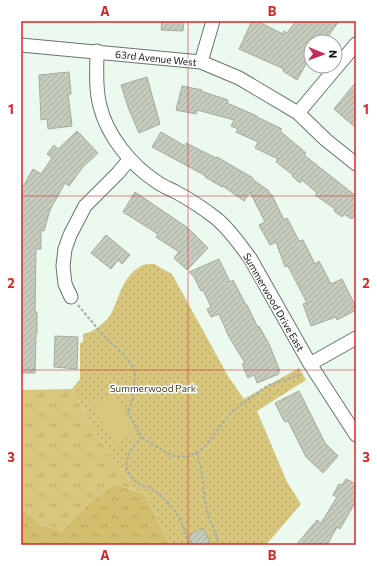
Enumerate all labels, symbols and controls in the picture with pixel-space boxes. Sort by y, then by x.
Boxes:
text: A [100,3,110,19]
text: B [268,3,277,19]
north arrow [303,34,343,74]
street label: 63rd Avenue West [115,48,197,68]
text: N [327,50,340,58]
text: 1 [8,101,14,117]
text: 1 [363,101,369,117]
street label: Summerwood Drive East [241,251,307,353]
text: 2 [7,275,15,291]
text: 2 [362,275,370,291]
park label: Summerwood Park [110,382,197,394]
text: 3 [7,449,15,465]
text: 3 [362,449,370,465]
text: A [100,547,110,563]
text: B [268,547,277,563]

